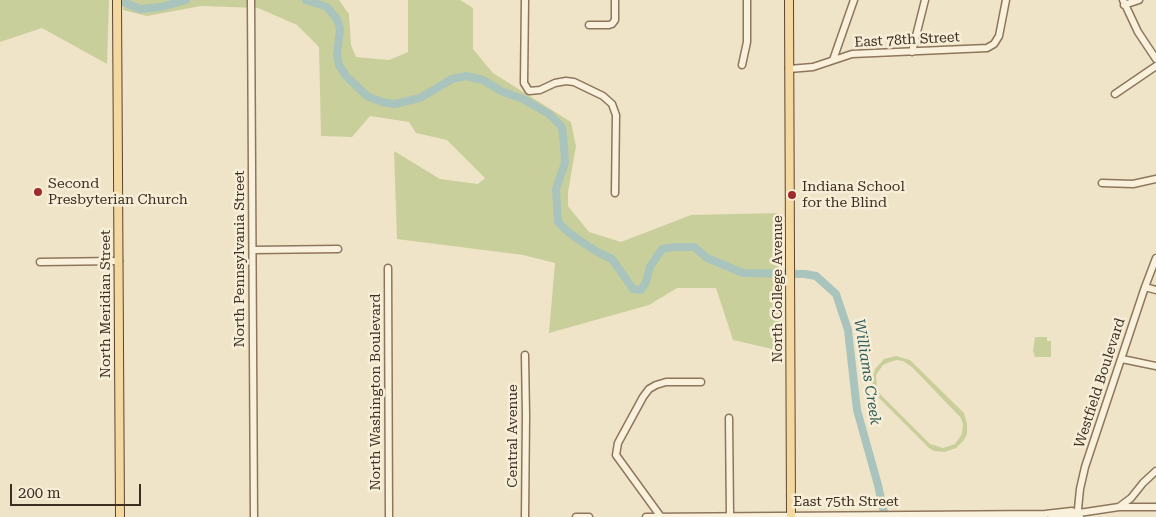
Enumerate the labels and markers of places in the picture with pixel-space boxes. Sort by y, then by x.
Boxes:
place label: Second Presbyterian Church [48,176,188,208]
place label: Indiana School for the Blind [802,179,905,212]
marker: Second Presbyterian Church [32,186,44,198]
marker: Indiana School for the Blind [786,189,798,201]

